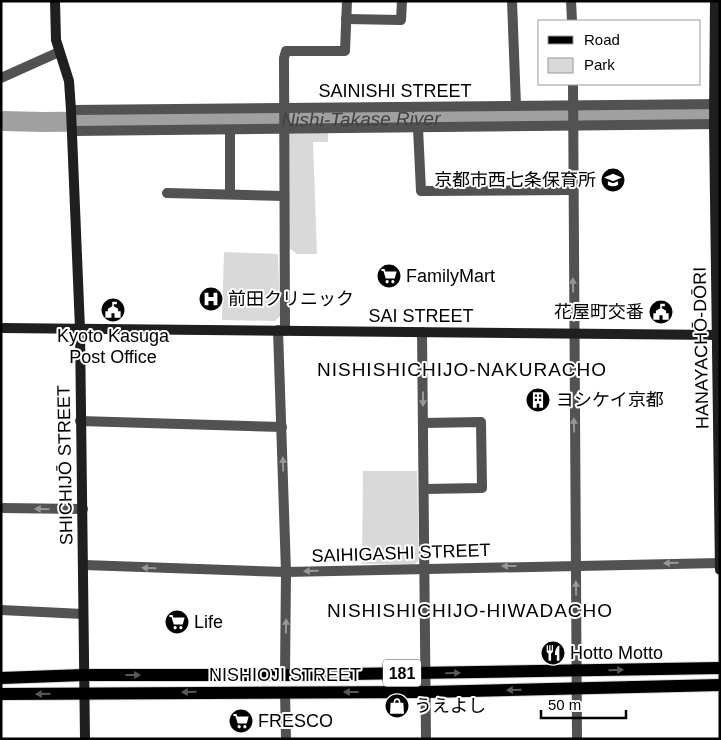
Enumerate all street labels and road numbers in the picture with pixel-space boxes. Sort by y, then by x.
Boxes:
street label: SAINISHI STREET [318,81,472,101]
street label: HANAYACHŌ-DŌRI [690,267,712,429]
street label: SAI STREET [368,306,474,326]
street label: SHICHIJŌ STREET [54,385,76,545]
street label: SAIHIGASHI STREET [311,540,491,566]
road number: 181 [383,660,421,686]
street label: NISHIOJI STREET [209,665,361,685]

